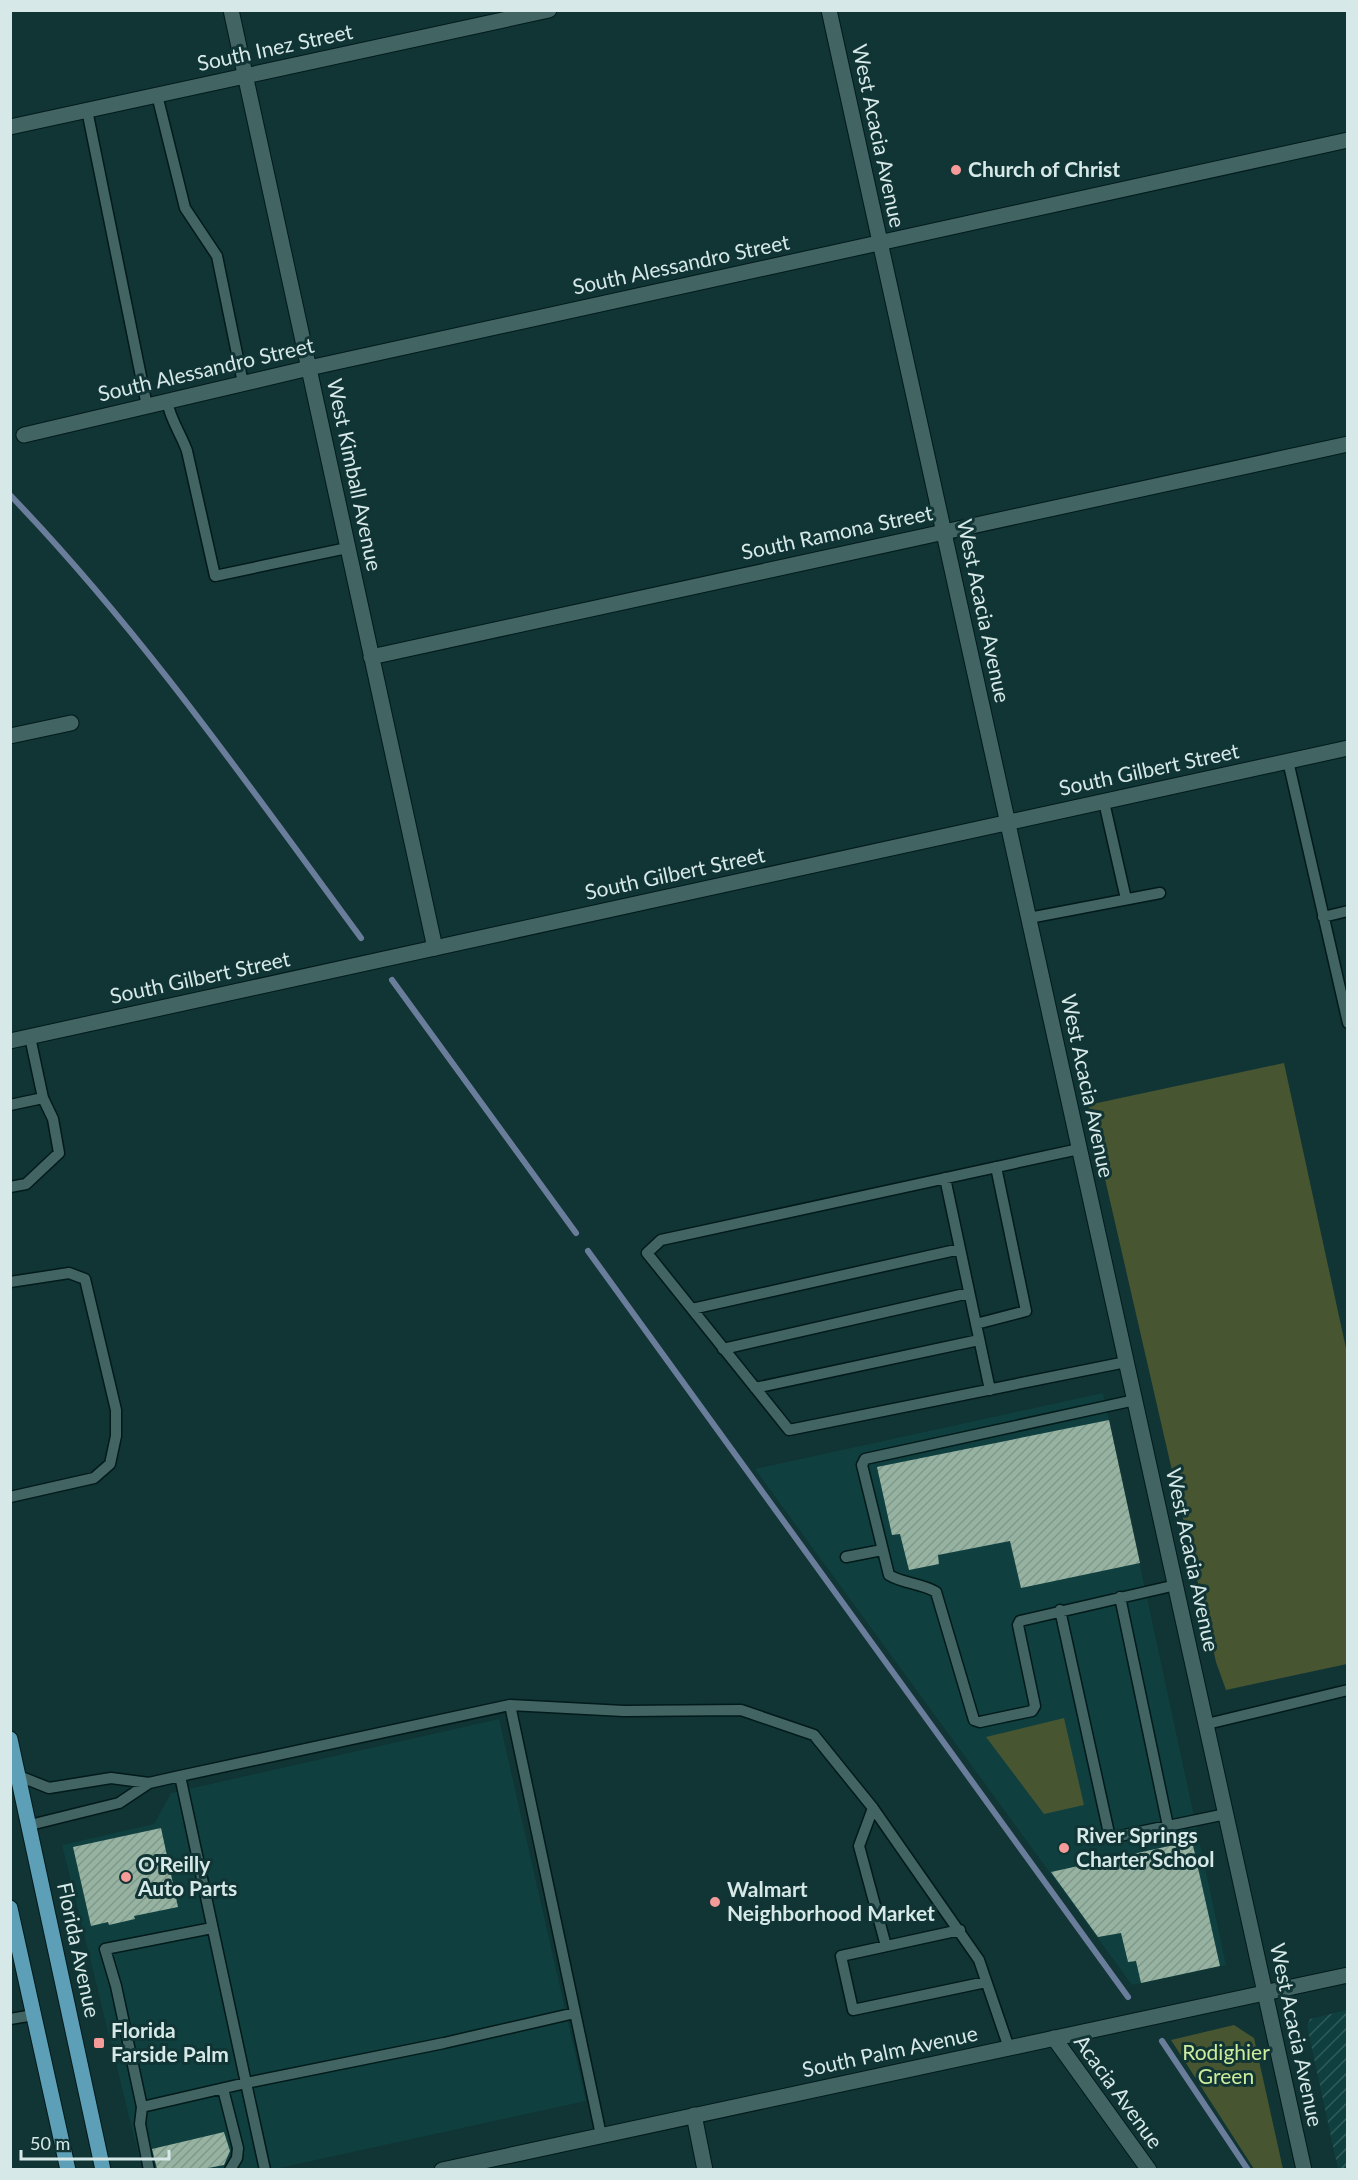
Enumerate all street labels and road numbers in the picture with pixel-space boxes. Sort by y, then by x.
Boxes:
street label: South Inez Street [195,18,355,75]
street label: West Acacia Avenue [848,42,911,230]
street label: South Alessandro Street [570,228,792,299]
street label: South Alessandro Street [95,331,317,406]
street label: West Kimball Avenue [323,376,388,573]
street label: South Ramona Street [739,499,935,564]
street label: West Acacia Avenue [953,517,1016,705]
street label: South Gilbert Street [1056,737,1241,800]
street label: South Gilbert Street [582,841,767,904]
street label: South Gilbert Street [107,945,292,1008]
street label: West Acacia Avenue [1057,992,1120,1180]
street label: West Acacia Avenue [1162,1466,1225,1654]
street label: Florida Avenue [53,1880,106,2020]
street label: West Acacia Avenue [1266,1941,1329,2129]
street label: South Palm Avenue [800,2020,980,2081]
street label: Acacia Avenue [1070,2030,1169,2153]

